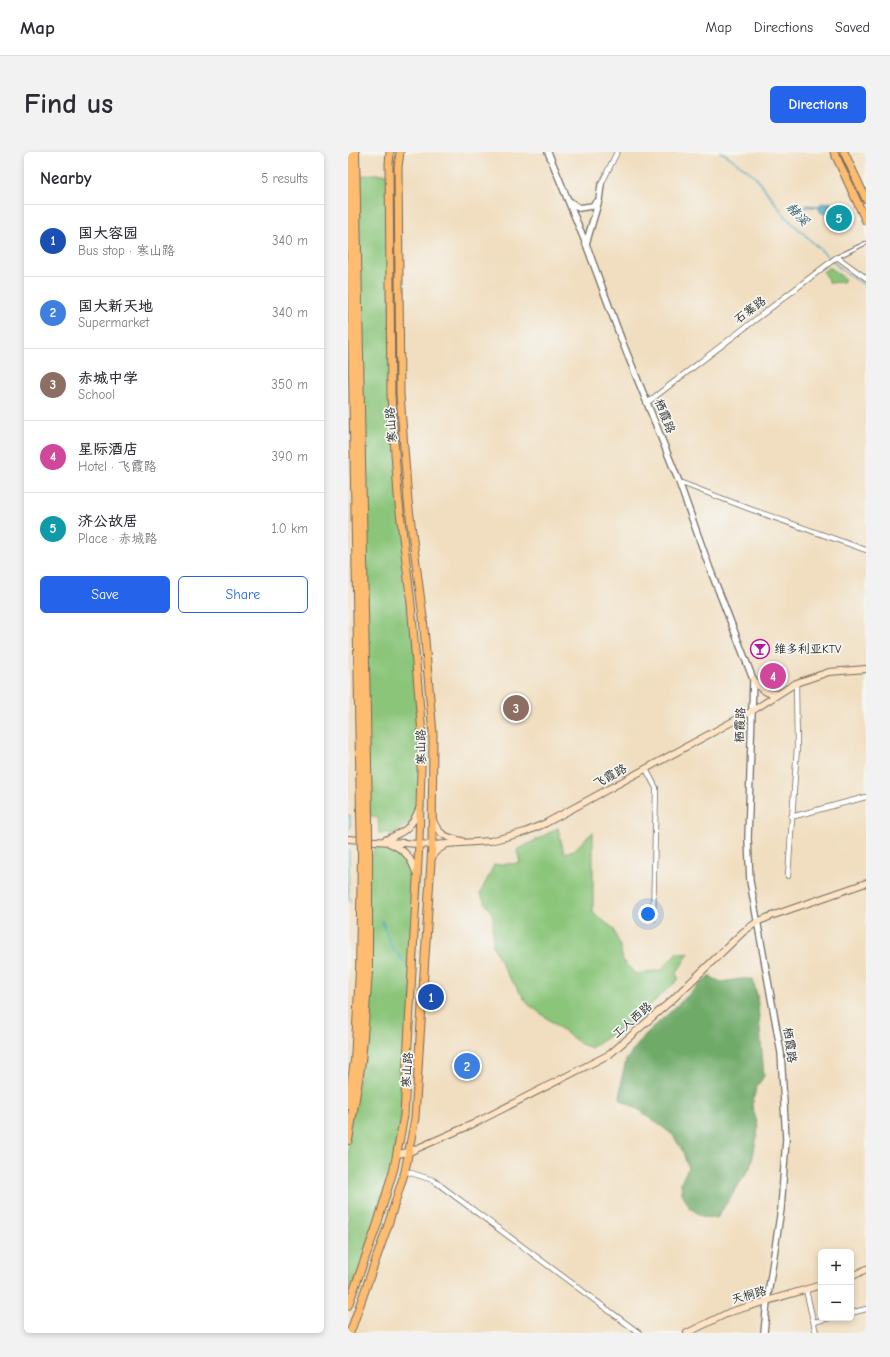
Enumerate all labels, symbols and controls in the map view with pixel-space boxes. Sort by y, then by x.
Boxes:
text: Map [20,17,55,39]
text: Map [705,19,732,36]
text: Directions [754,19,813,36]
text: Saved [835,19,870,36]
button: Directions [770,86,866,123]
text: Find us [24,88,113,120]
text: Nearby [40,169,91,188]
text: 5 results [261,171,308,186]
water label: 赭溪 [784,199,813,229]
pin: 5 [826,203,852,233]
text: 国大容园 [78,224,138,242]
text: 1 [50,233,56,248]
text: 340 m [272,233,308,248]
text: Bus stop · 寒山路 [78,243,175,258]
street label: 石寨路 [731,294,769,326]
text: 国大新天地 [78,297,153,315]
text: 2 [50,305,56,320]
text: 340 m [272,305,308,320]
text: Supermarket [78,315,149,330]
text: 赤城中学 [78,369,138,387]
text: 3 [50,377,56,392]
text: 350 m [271,377,308,392]
text: School [78,387,115,402]
street label: 栖霞路 [652,397,678,435]
street label: 寒山路 [383,407,399,443]
text: 星际酒店 [78,440,138,458]
text: 4 [50,449,56,464]
text: 390 m [272,449,308,464]
text: Hotel · 飞霞路 [78,459,157,474]
text: 济公故居 [78,512,138,530]
text: 5 [50,521,56,536]
text: 1.0 km [272,521,308,536]
text: Place · 赤城路 [78,531,158,546]
button: Save [40,576,170,613]
button: Share [178,576,308,613]
bar icon: 维多利亚KTV [749,638,771,660]
place label: 维多利亚KTV [774,642,842,656]
pin: 4 [760,661,786,691]
pin: 3 [503,693,529,723]
street label: 栖霞路 [732,707,748,743]
street label: 寒山路 [414,729,428,765]
street label: 飞霞路 [591,761,629,791]
your location [638,904,658,924]
pin: 1 [418,982,444,1012]
street label: 工人西路 [609,999,655,1041]
street label: 栖霞路 [781,1026,799,1064]
pin: 2 [454,1051,480,1081]
street label: 寒山路 [399,1052,415,1088]
map controls [818,1249,854,1321]
button: + [818,1249,854,1285]
street label: 天桐路 [730,1283,768,1307]
button: − [818,1285,854,1321]

